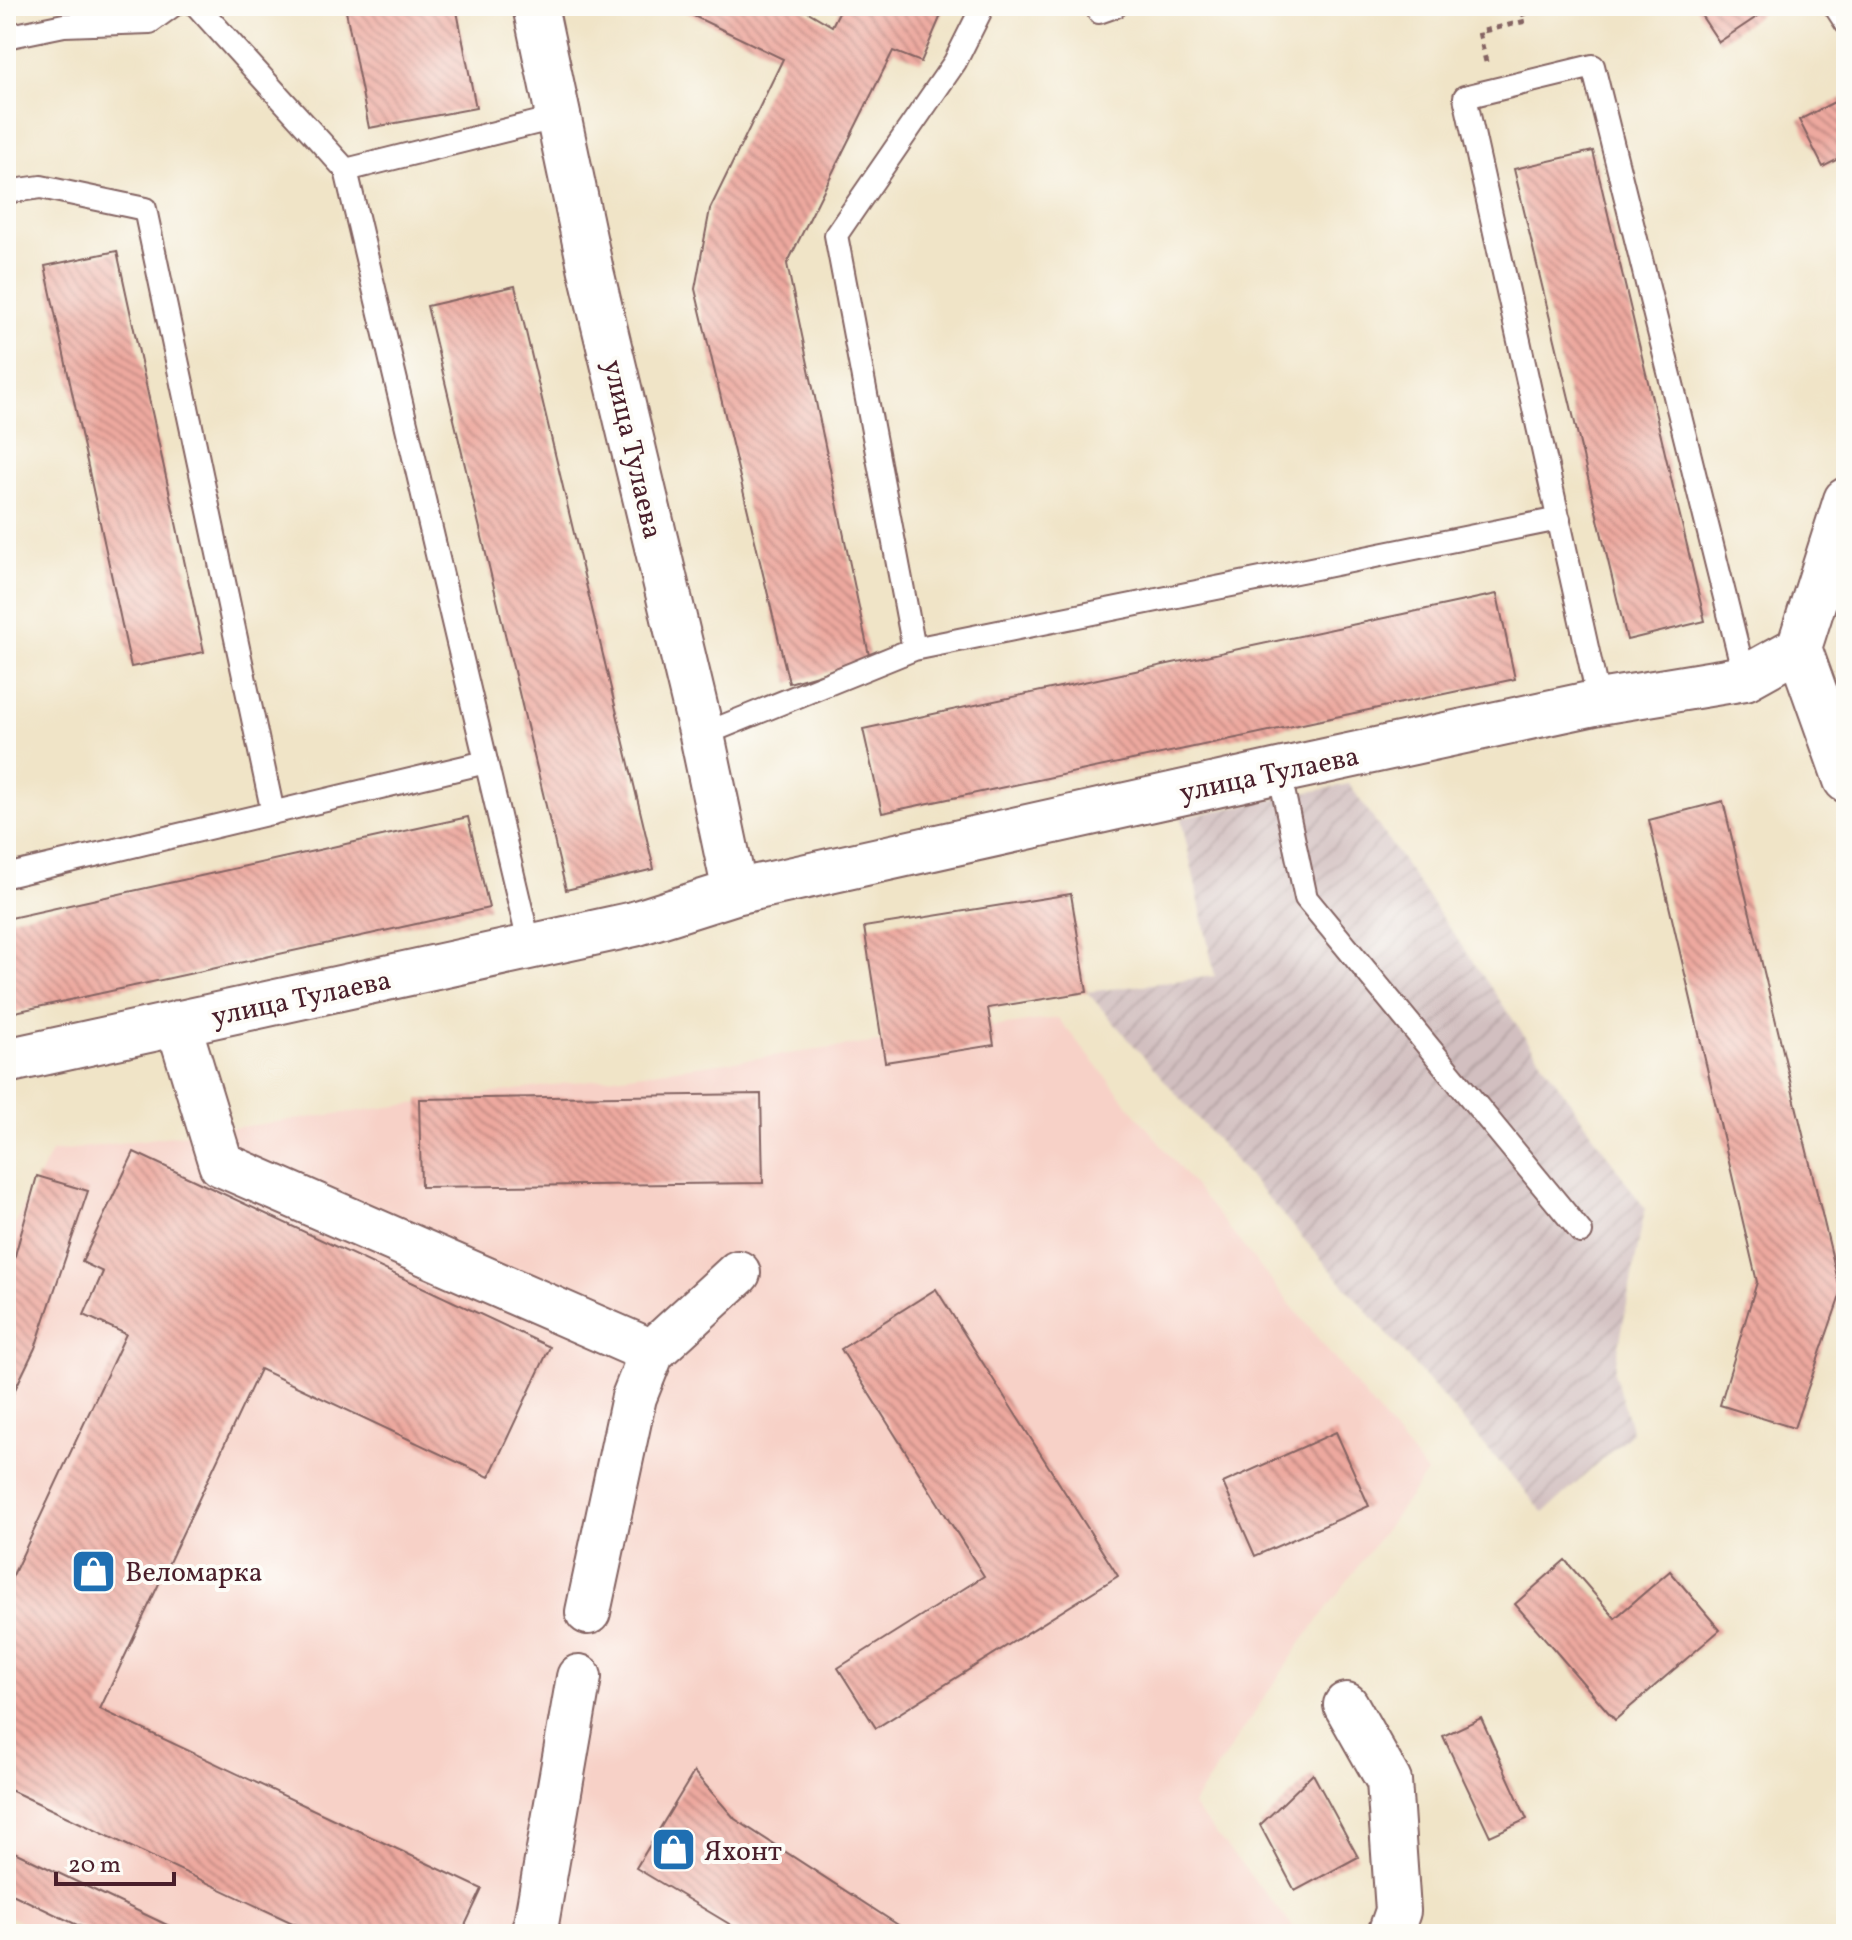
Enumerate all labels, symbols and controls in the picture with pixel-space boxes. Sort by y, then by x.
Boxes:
street label: улица Тулаева [592,356,671,543]
street label: улица Тулаева [1176,737,1363,814]
street label: улица Тулаева [208,961,395,1038]
shop icon: Веломарка [70,1547,118,1595]
place label: Веломарка [125,1554,263,1593]
shop icon: Яхонт [649,1826,697,1874]
place label: Яхонт [704,1833,782,1872]
scale bar [56,1836,174,1886]
text: 20 m [68,1849,121,1883]

